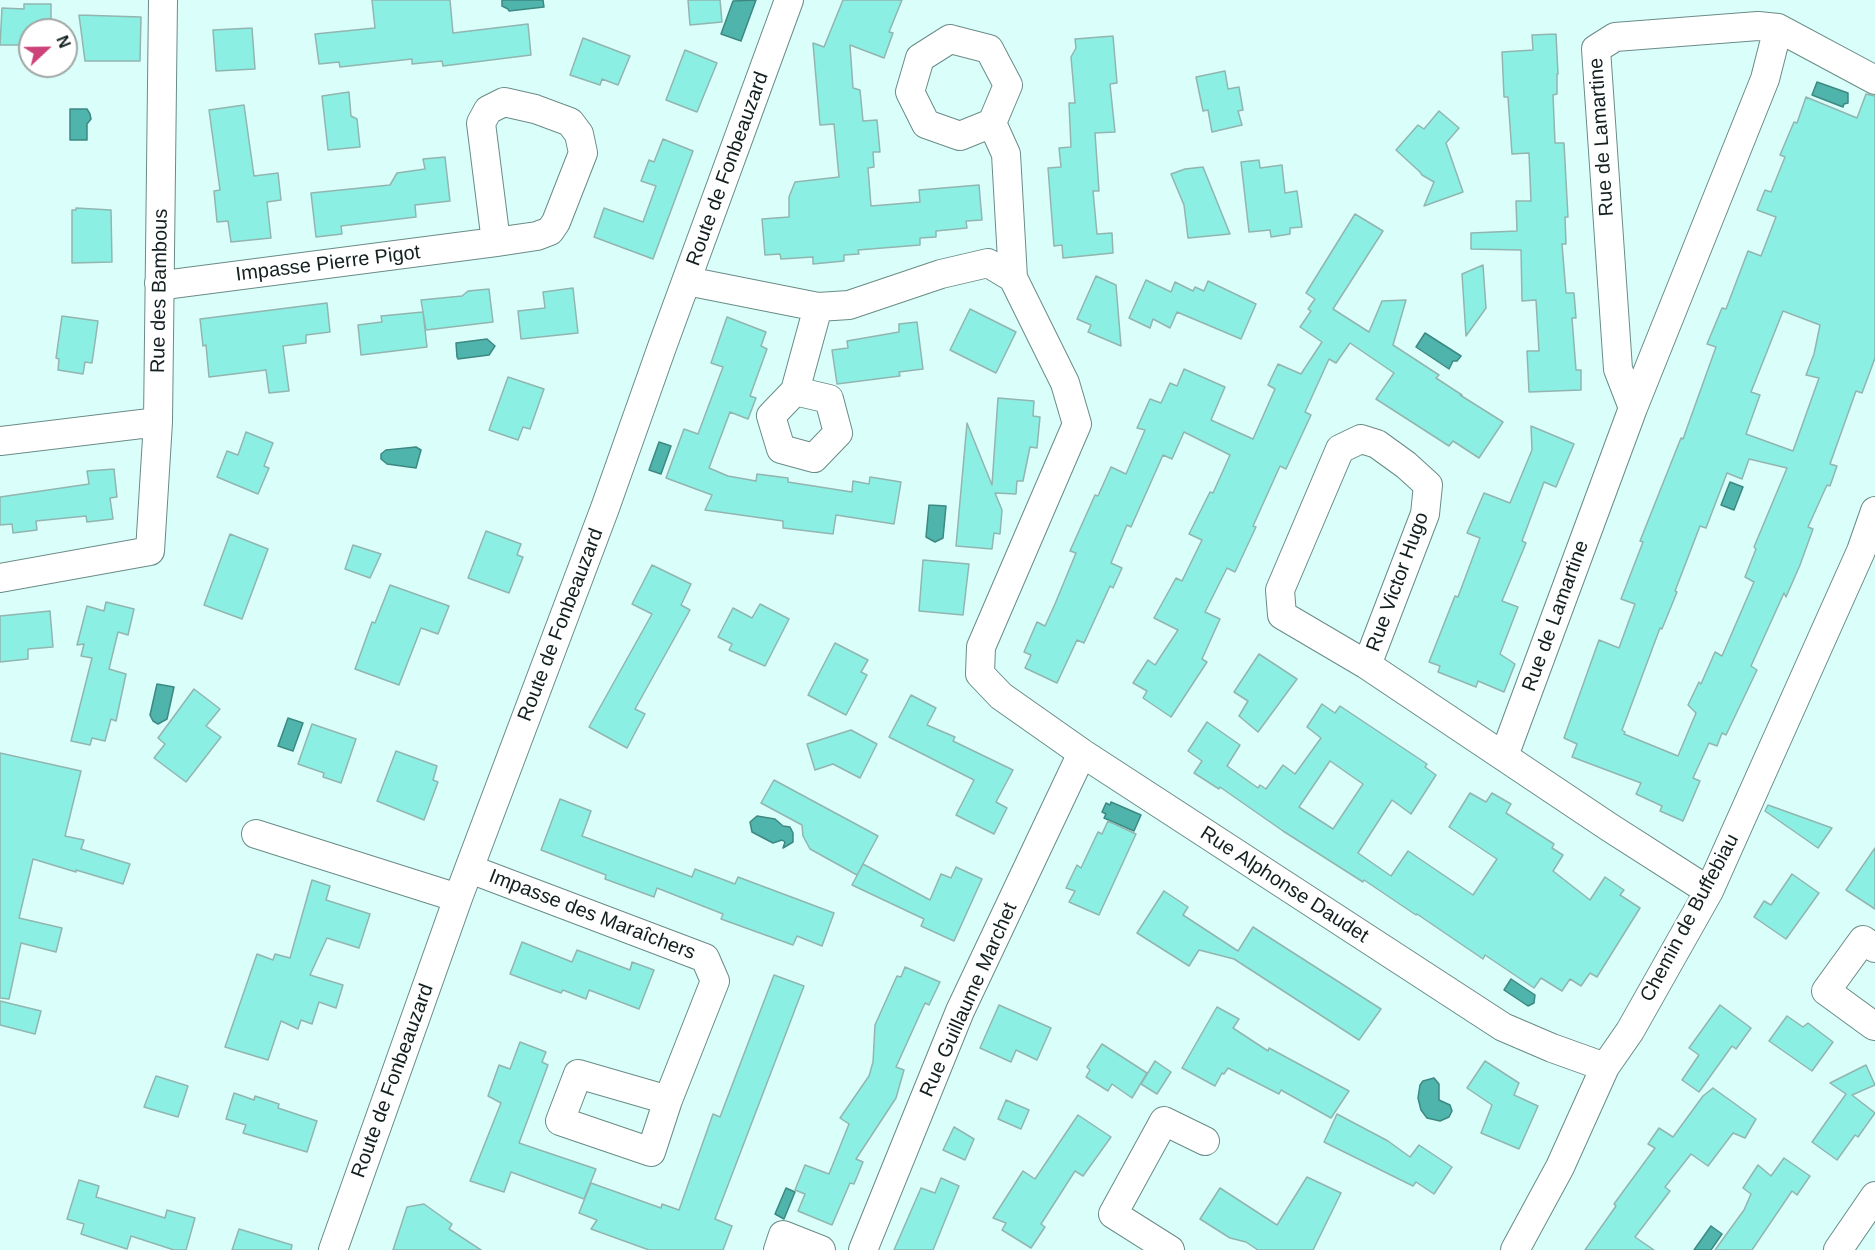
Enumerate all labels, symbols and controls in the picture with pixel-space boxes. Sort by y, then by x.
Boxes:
north arrow [18,18,78,78]
text: N [53,33,73,50]
street label: Rue de Lamartine [1584,57,1620,217]
street label: Route de Fonbeauzard [682,69,774,269]
street label: Rue des Bambous [147,209,173,373]
street label: Impasse Pierre Pigot [234,241,422,287]
street label: Rue Victor Hugo [1362,509,1434,655]
street label: Route de Fonbeauzard [513,525,609,725]
street label: Rue de Lamartine [1518,537,1594,695]
street label: Rue Alphonse Daudet [1195,822,1373,948]
street label: Chemin de Buffebiau [1636,830,1744,1006]
street label: Impasse des Maraîchers [485,865,699,965]
street label: Rue Guillaume Marchet [915,899,1023,1101]
street label: Route de Fonbeauzard [347,981,439,1181]

